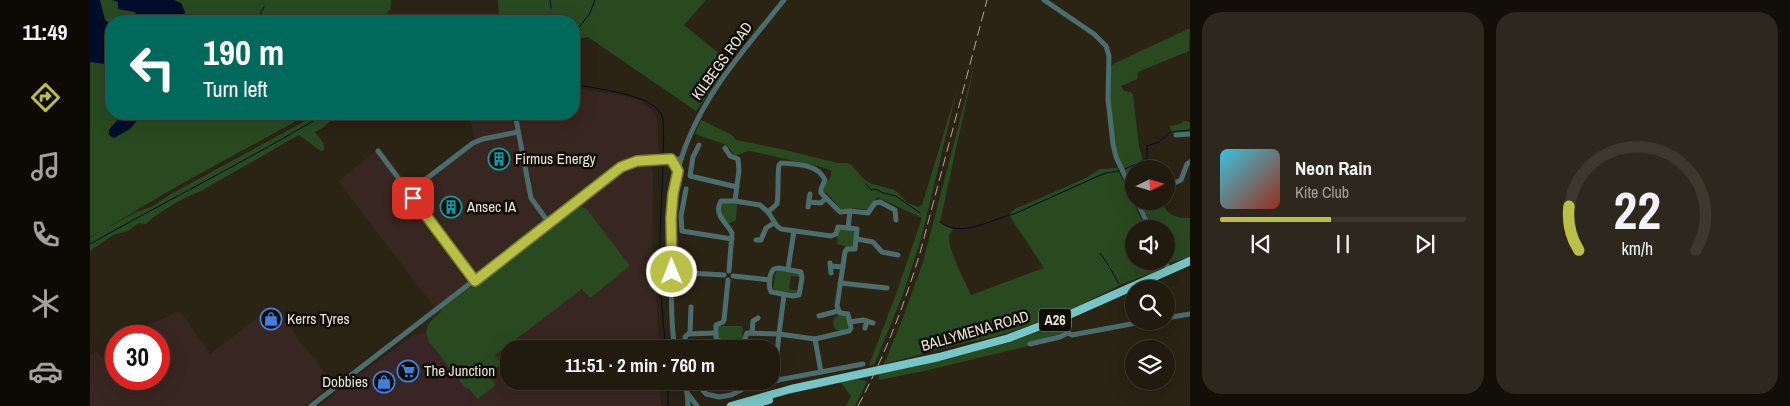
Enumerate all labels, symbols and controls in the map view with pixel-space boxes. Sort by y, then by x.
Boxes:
text: 11:49 [22,17,68,47]
street label: KILBEGS ROAD [686,17,757,104]
text: 190 m [203,29,284,76]
icon: left [120,35,185,100]
text: Turn left [203,74,268,104]
icon: directions [28,80,63,115]
building icon: Firmus Energy [487,147,511,171]
place label: Firmus Energy [515,148,597,169]
icon: music [28,149,63,184]
text: Neon Rain [1295,155,1372,181]
north arrow [1125,160,1175,210]
map controls [1125,160,1175,390]
text: 22 [1613,175,1661,245]
pin [392,177,434,219]
text: Kite Club [1295,181,1349,203]
icon: arrive [399,184,427,212]
building icon: Ansec IA [439,195,463,219]
place label: Ansec IA [466,196,517,217]
icon: phone [28,217,63,252]
button: sound [1125,220,1175,270]
icon: previous [1247,230,1275,258]
icon: pause [1329,230,1357,258]
icon: next [1411,230,1439,258]
text: km/h [1621,237,1653,261]
position arrow [645,245,697,297]
button: search [1125,280,1175,330]
icon: climate [28,286,63,321]
street label: BALLYMENA ROAD [919,305,1031,356]
shop icon: Kerrs Tyres [259,307,283,331]
place label: Kerrs Tyres [287,308,350,329]
road number: A26 [1039,308,1071,332]
speed limit sign: 30 [105,325,170,390]
button: layers [1125,340,1175,390]
text: 11:51 · 2 min · 760 m [565,352,715,378]
icon: car [28,354,63,389]
supermarket icon: The Junction [396,359,420,383]
place label: The Junction [424,360,495,381]
shop icon: Dobbies [372,370,396,394]
place label: Dobbies [322,371,368,392]

